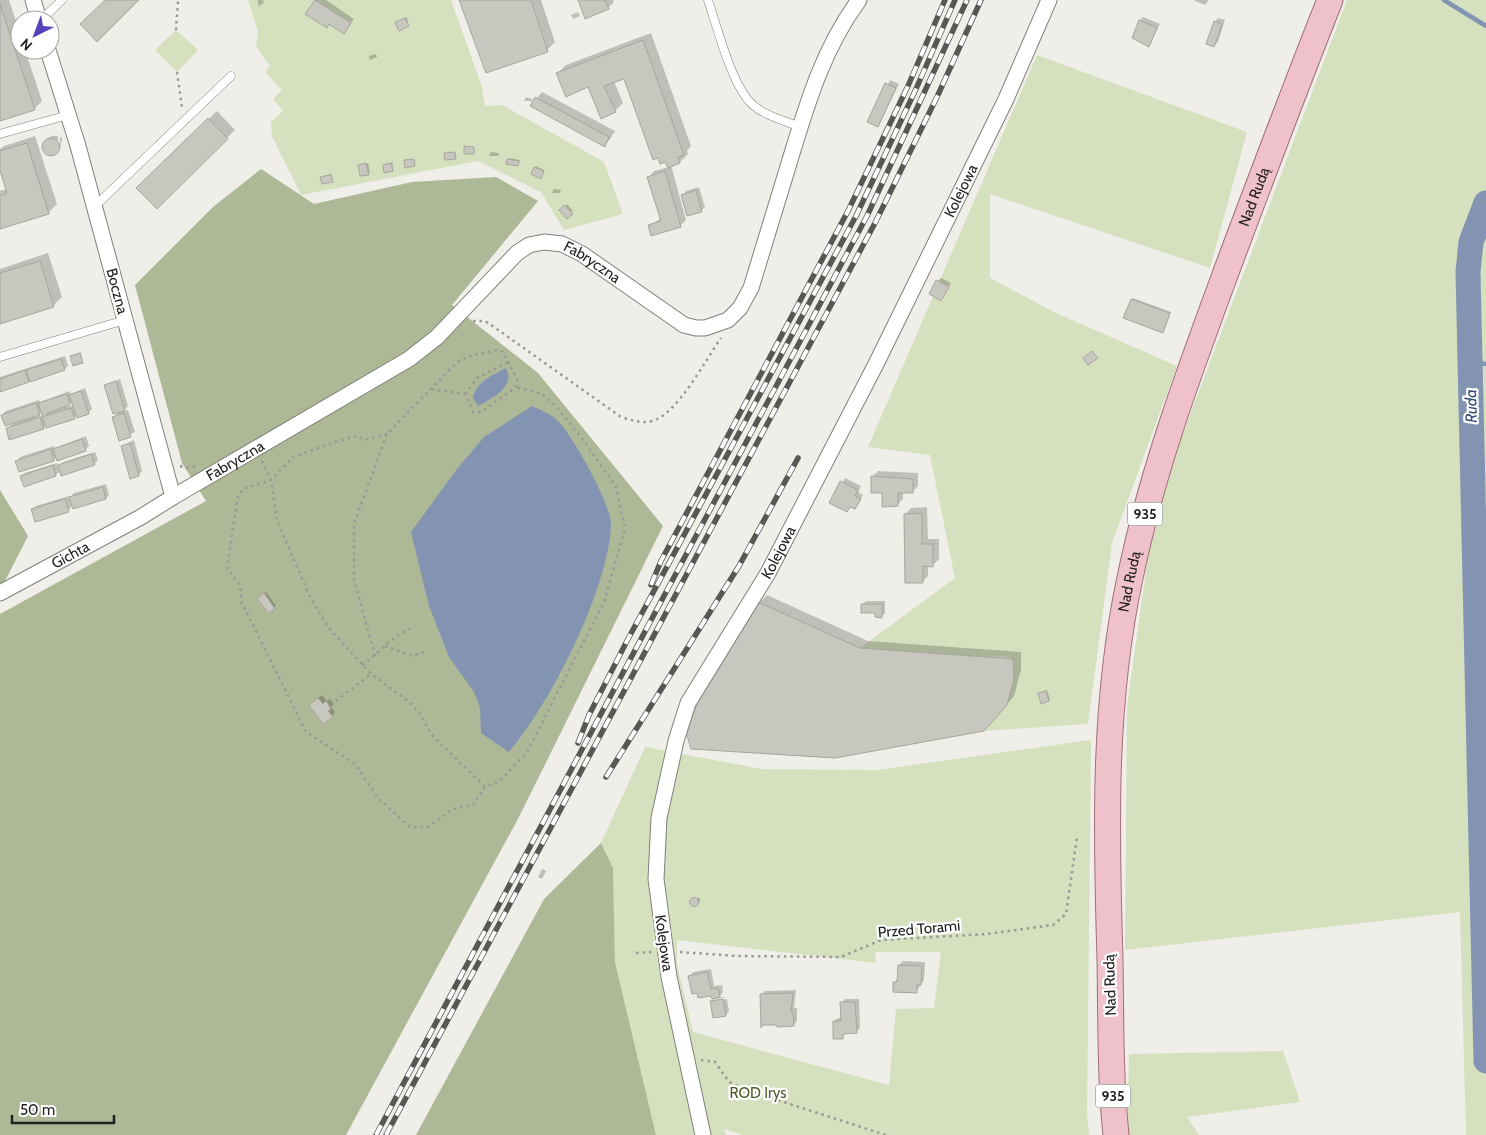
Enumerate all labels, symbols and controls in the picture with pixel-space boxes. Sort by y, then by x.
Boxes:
north arrow [10,10,60,60]
text: N [17,35,36,55]
street label: Kolejowa [940,161,982,220]
street label: Nad Rudą [1235,164,1274,229]
street label: Fabryczna [561,237,625,288]
street label: Boczna [102,266,132,317]
water label: Ruda [1461,389,1481,423]
street label: Fabryczna [203,436,268,485]
road number: 935 [1128,502,1162,526]
street label: Kolejowa [758,522,800,582]
street label: Gichta [48,537,93,573]
street label: Nad Rudą [1115,549,1145,613]
street label: Kolejowa [651,914,677,973]
street label: Przed Torami [877,916,961,942]
street label: Nad Rudą [1100,953,1120,1016]
park label: ROD Irys [729,1084,787,1102]
road number: 935 [1096,1084,1130,1108]
scale bar [12,1092,115,1124]
text: 50 m [20,1101,55,1119]

